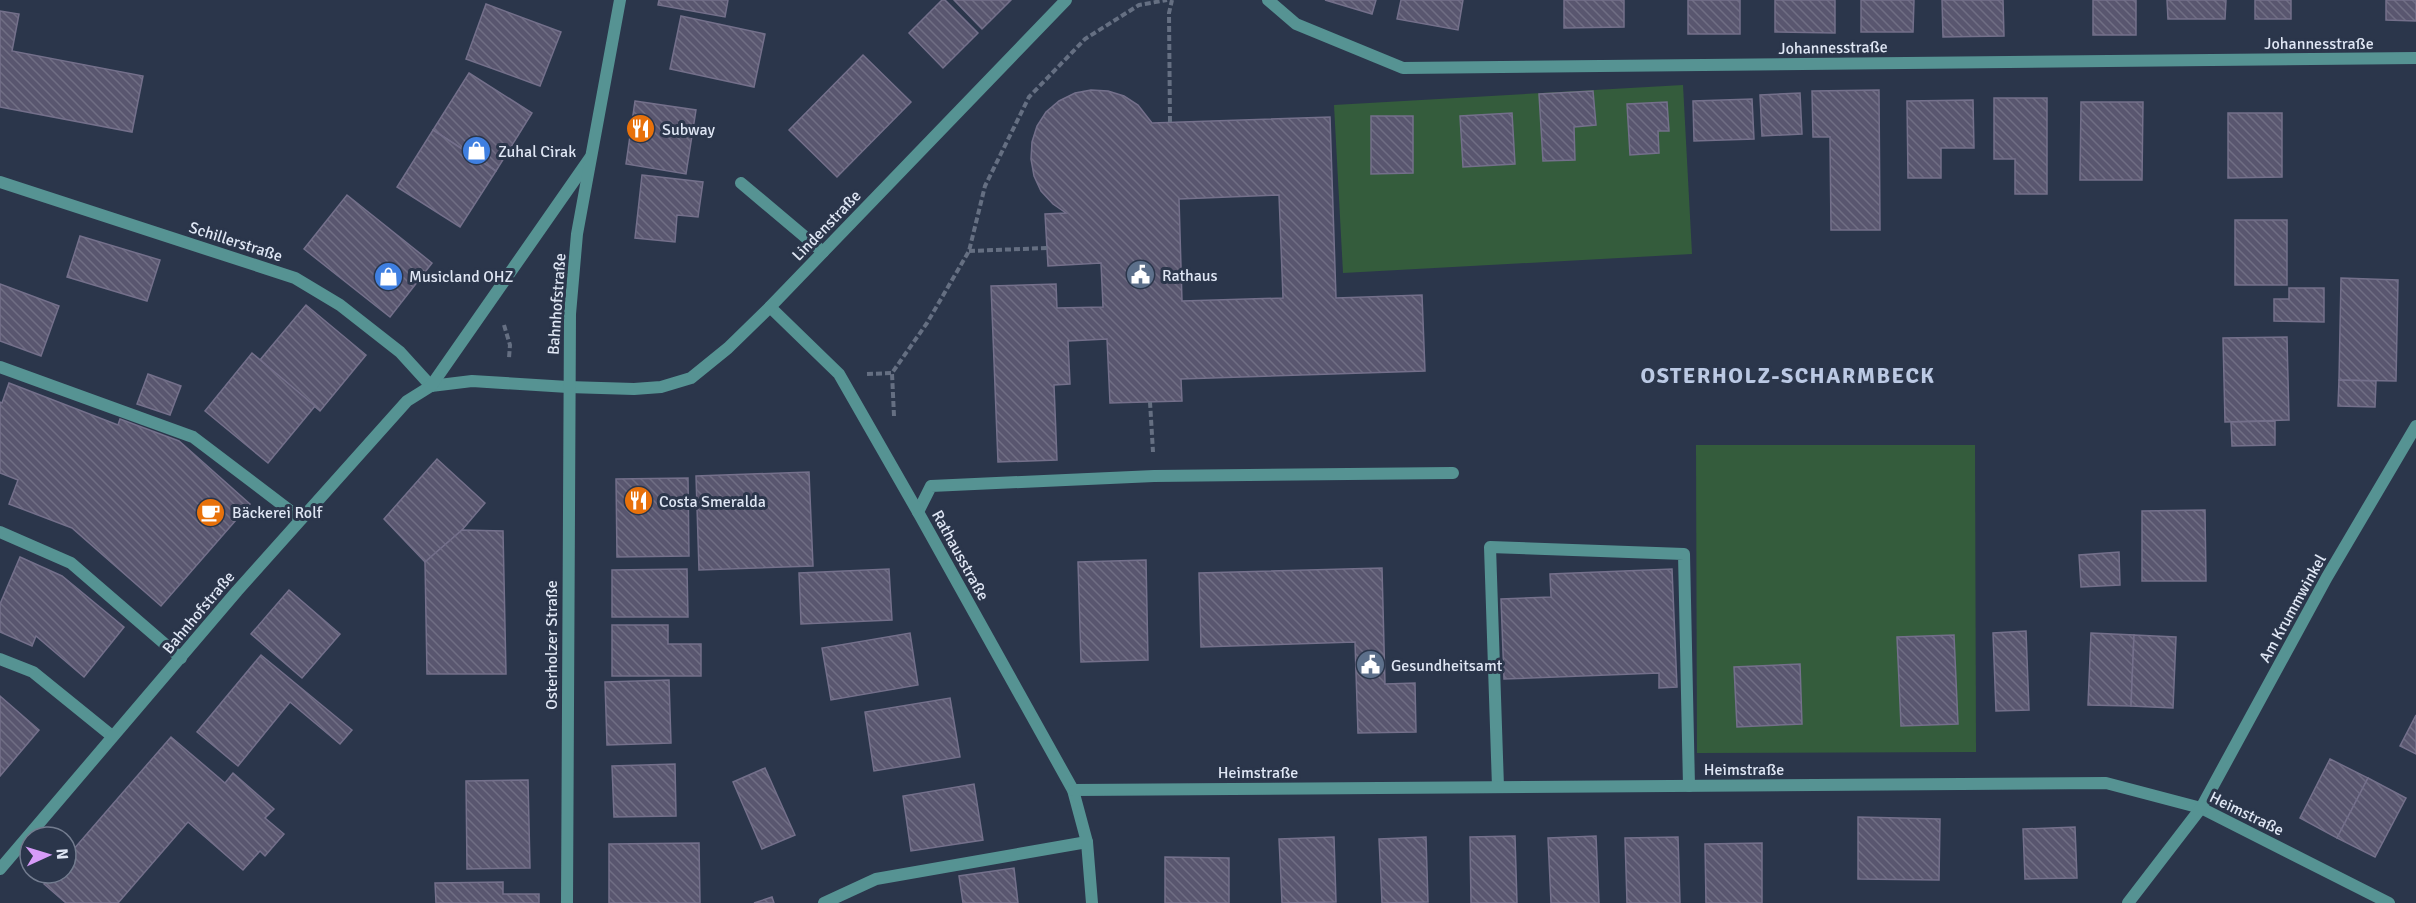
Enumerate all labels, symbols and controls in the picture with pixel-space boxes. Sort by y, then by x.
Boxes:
street label: Johannesstraße [2264,34,2374,54]
street label: Johannesstraße [1778,37,1888,59]
restaurant icon: Subway [625,113,657,145]
place label: Subway [662,120,715,140]
shop icon: Zuhal Cirak [461,135,493,167]
place label: Zuhal Cirak [498,142,576,162]
street label: Lindenstraße [788,186,865,265]
street label: Schillerstraße [186,217,285,266]
street label: Bahnhofstraße [543,252,571,356]
public building icon: Rathaus [1125,259,1157,291]
shop icon: Musicland OHZ [372,260,404,292]
place label: Rathaus [1162,266,1218,286]
place label: Musicland OHZ [409,267,513,287]
district label: OSTERHOLZ-SCHARMBECK [1640,362,1936,389]
restaurant icon: Costa Smeralda [622,485,654,517]
place label: Costa Smeralda [659,492,766,512]
cafe icon: Bäckerei Rolf [195,496,227,528]
place label: Bäckerei Rolf [232,503,323,523]
street label: Rathausstraße [927,507,993,604]
street label: Am Krummwinkel [2255,551,2331,666]
street label: Bahnhofstraße [158,567,239,658]
street label: Osterholzer Straße [542,580,562,710]
public building icon: Gesundheitsamt [1354,649,1386,681]
place label: Gesundheitsamt [1391,656,1503,676]
street label: Heimstraße [1704,760,1784,780]
street label: Heimstraße [1218,763,1298,783]
street label: Heimstraße [2206,787,2287,841]
north arrow [18,825,78,885]
text: N [52,848,72,860]

